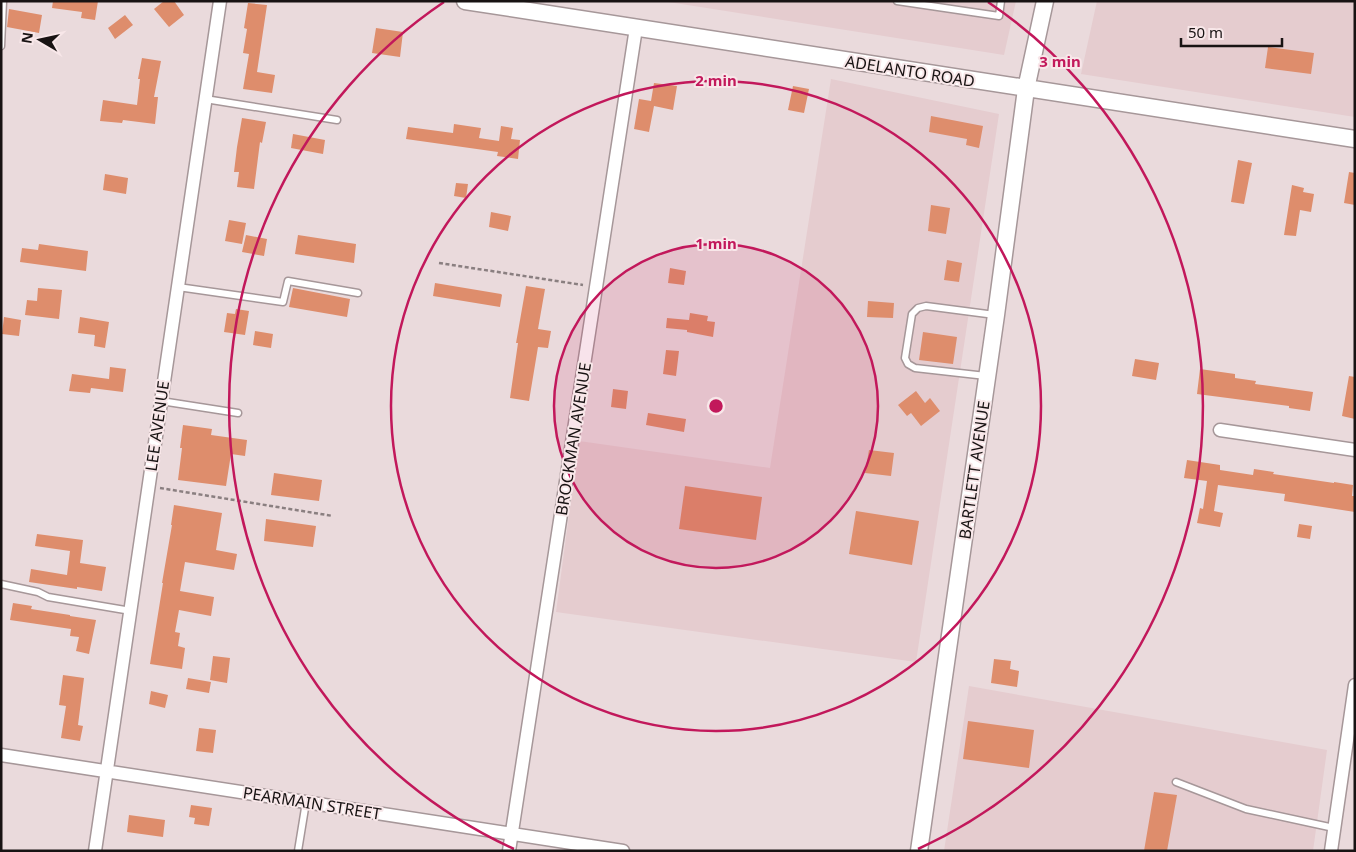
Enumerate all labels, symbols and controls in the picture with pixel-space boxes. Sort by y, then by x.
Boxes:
north arrow [15,15,65,65]
scale bar [1181,15,1282,47]
text: 50 m [1188,22,1223,42]
text: N [16,31,37,45]
street label: ADELANTO ROAD [844,50,976,92]
text: 3 min [1039,51,1081,71]
text: 2 min [695,70,737,90]
text: 1 min [695,233,737,253]
street label: BROCKMAN AVENUE [550,361,596,517]
street label: LEE AVENUE [140,379,174,473]
centre of rings [707,397,725,415]
street label: BARTLETT AVENUE [953,399,995,541]
street label: PEARMAIN STREET [241,781,383,825]

